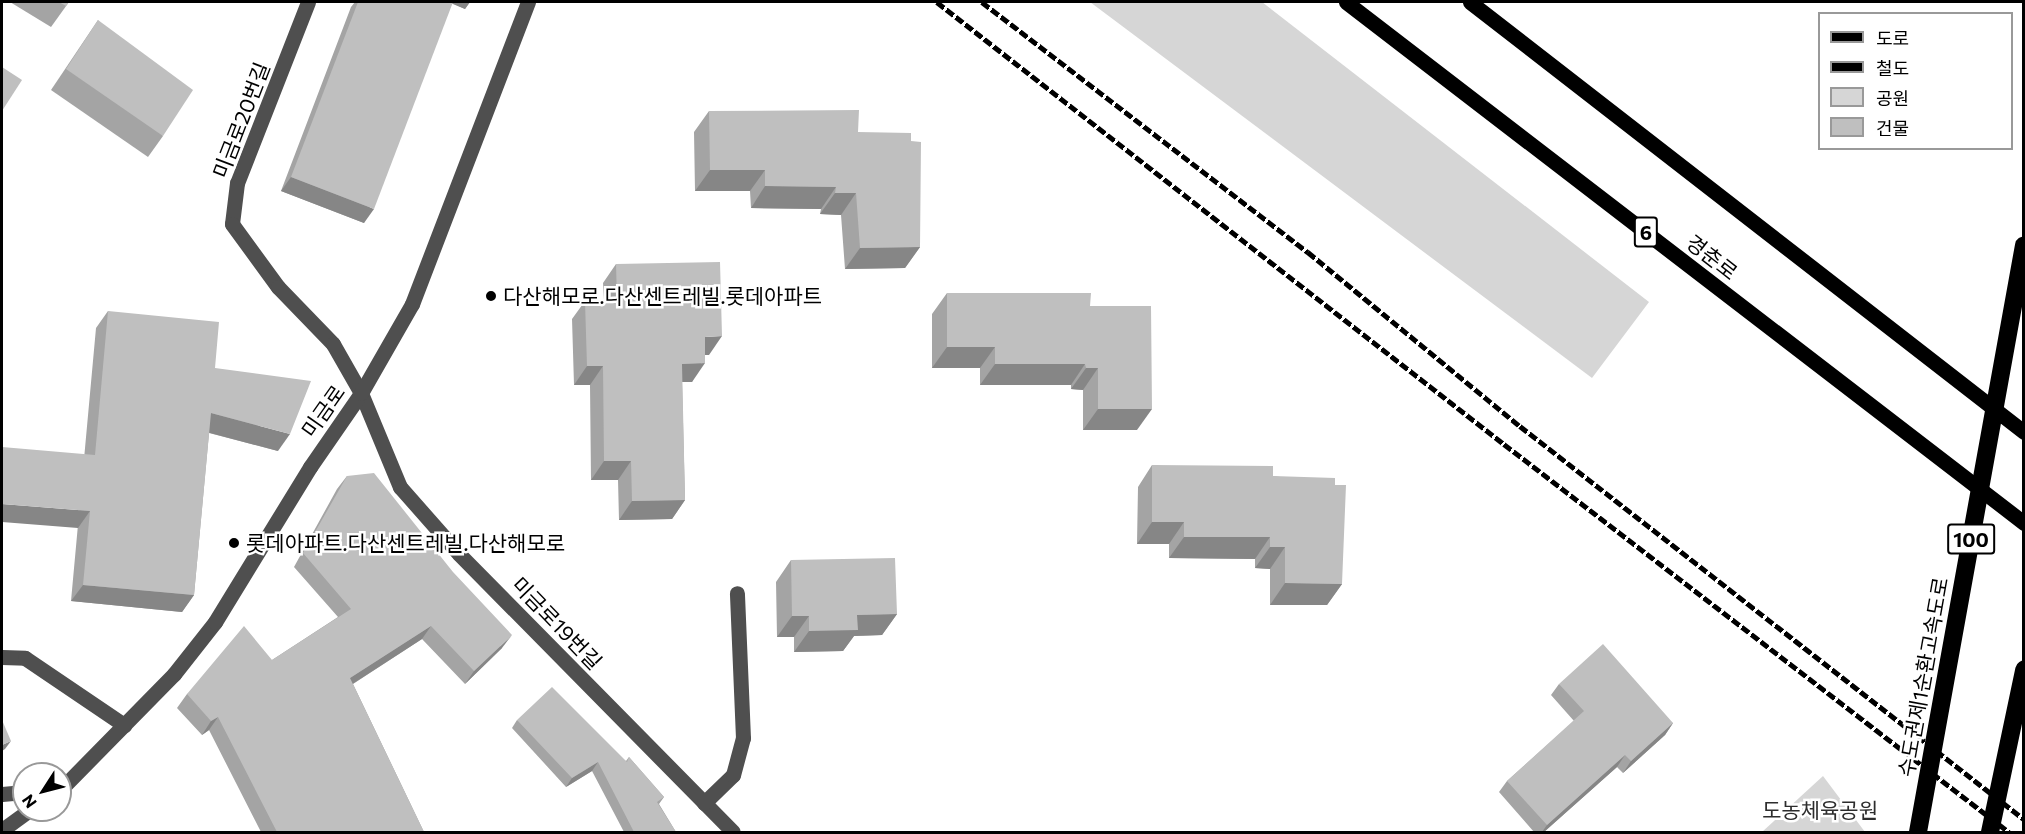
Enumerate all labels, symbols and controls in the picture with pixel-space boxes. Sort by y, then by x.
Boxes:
legend [1818,12,2013,150]
text: 도로 [1876,27,1909,49]
text: 철도 [1876,57,1909,79]
street label: 미금로20번길 [207,59,275,181]
text: 공원 [1876,87,1909,109]
text: 건물 [1876,117,1909,139]
road number: 6 [1632,215,1660,249]
street label: 경춘로 [1681,229,1743,285]
place label: 다산해모로.다산센트레빌.롯데아파트 [503,283,822,309]
marker: 다산해모로.다산센트레빌.롯데아파트 [484,289,498,303]
street label: 미금로 [296,380,350,442]
road number: 100 [1947,522,1995,556]
place label: 롯데아파트.다산센트레빌.다산해모로 [246,530,565,556]
marker: 롯데아파트.다산센트레빌.다산해모로 [227,536,241,550]
street label: 미금로19번길 [507,572,607,674]
street label: 수도권제1순환고속도로 [1893,575,1953,779]
north arrow [12,762,72,822]
text: N [17,791,40,812]
park label: 도농체육공원 [1762,797,1878,823]

